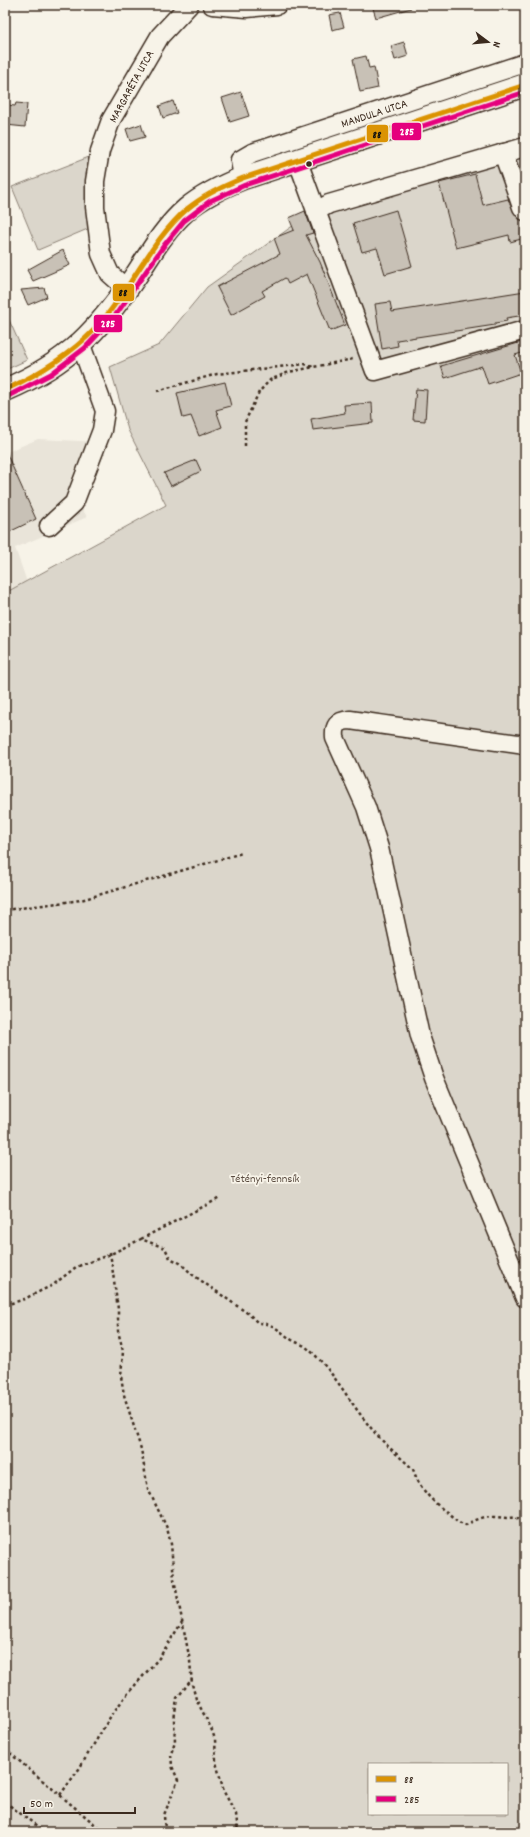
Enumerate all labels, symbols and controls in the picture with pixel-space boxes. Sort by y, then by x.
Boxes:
north arrow [468,22,508,62]
text: N [487,39,504,50]
street label: MARGARÉTA UTCA [105,47,159,126]
street label: MANDULA UTCA [339,96,410,133]
line badge: 285 [391,122,422,141]
line badge: 88 [366,124,389,143]
text: 285 [400,125,414,141]
text: 88 [373,128,382,144]
unlabelled marker [304,159,314,169]
line badge: 88 [112,283,135,302]
text: 88 [119,286,128,302]
line badge: 285 [93,314,123,333]
text: 285 [101,317,115,333]
park label: Tétényi-fennsík [230,1171,300,1188]
legend [368,1763,508,1815]
text: 88 [404,1772,414,1789]
scale bar [24,1789,135,1815]
text: 285 [404,1792,420,1809]
text: 50 m [30,1796,53,1813]

